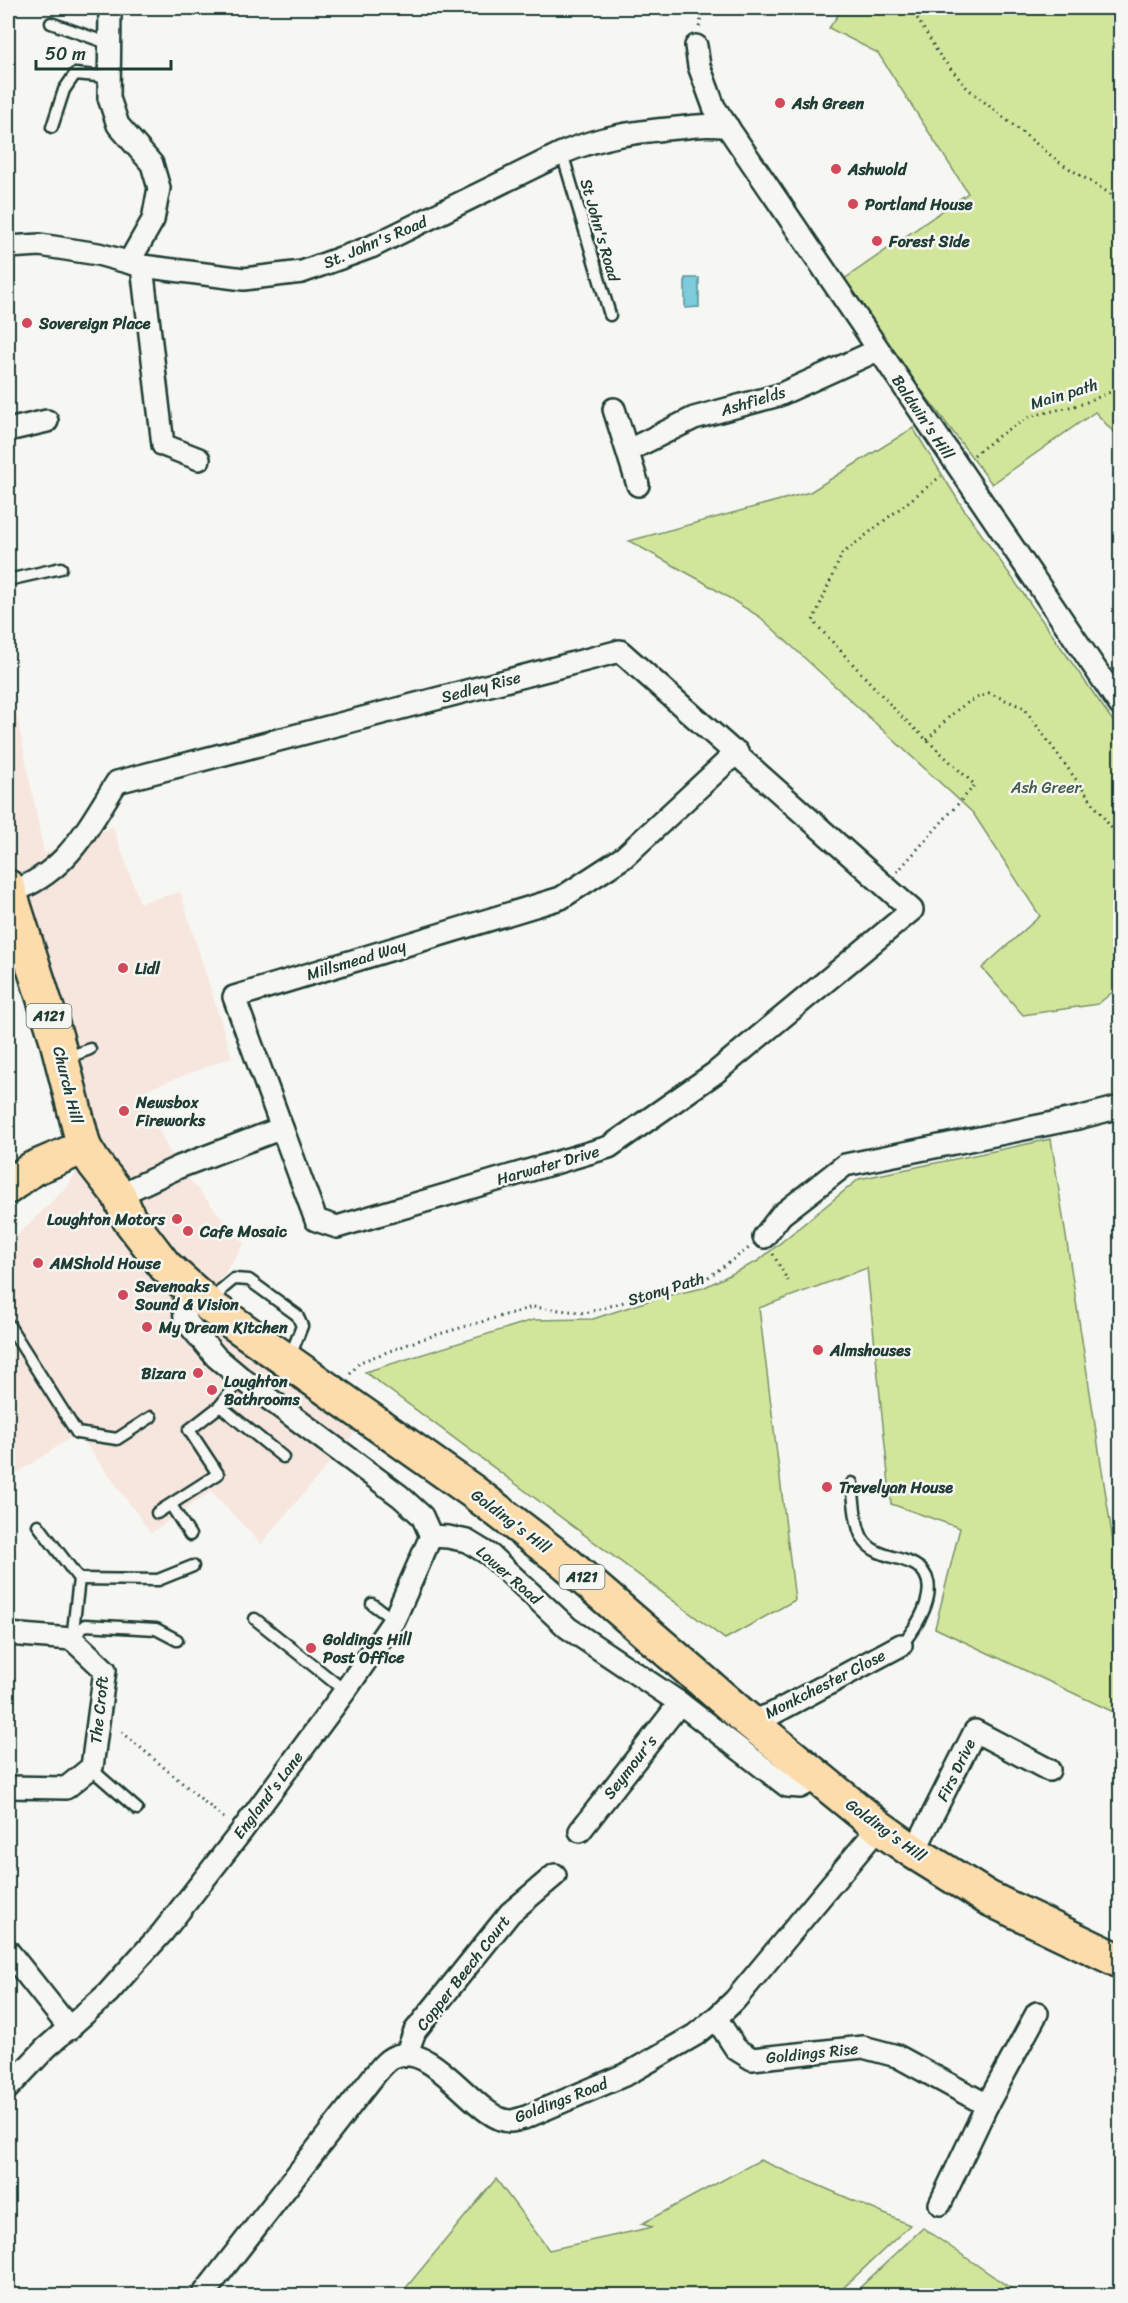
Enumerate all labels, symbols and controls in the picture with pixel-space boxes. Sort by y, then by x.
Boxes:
scale bar [36,33,171,71]
text: 50 m [45,38,86,70]
place label: Ash Green [791,89,864,118]
marker: Ash Green [773,96,787,110]
place label: Ashwold [847,155,908,184]
marker: Ashwold [829,162,843,176]
street label: St John's Road [571,175,629,286]
place label: Portland House [865,190,974,219]
marker: Portland House [846,197,860,211]
street label: St. John's Road [318,206,433,277]
place label: Forest Side [888,227,970,256]
marker: Forest Side [870,234,884,248]
place label: Sovereign Place [38,309,151,338]
marker: Sovereign Place [20,316,34,330]
street label: Baldwin's Hill [884,368,963,466]
street label: Main path [1026,370,1102,418]
street label: Ashfields [716,377,790,425]
street label: Sedley Rise [438,662,524,712]
park label: Ash Greer [1010,773,1082,802]
street label: Millsmead Way [303,931,410,989]
place label: Lidl [135,954,161,983]
marker: Lidl [116,961,130,975]
road number: A121 [26,1004,72,1028]
street label: Church Hill [44,1043,92,1127]
place label: Newsbox Fireworks [135,1088,206,1135]
marker: Newsbox Fireworks [117,1104,131,1118]
street label: Harwater Drive [493,1136,603,1194]
place label: Loughton Motors [47,1205,166,1234]
marker: Loughton Motors [170,1212,184,1226]
place label: Cafe Mosaic [199,1217,288,1246]
marker: Cafe Mosaic [181,1224,195,1238]
place label: AMShold House [49,1249,162,1278]
marker: AMShold House [31,1256,45,1270]
street label: Stony Path [624,1264,708,1314]
place label: Sevenoaks Sound & Vision [134,1272,239,1319]
marker: Sevenoaks Sound & Vision [116,1288,130,1302]
place label: My Dream Kitchen [158,1313,288,1342]
marker: My Dream Kitchen [140,1320,154,1334]
place label: Almshouses [829,1336,911,1365]
marker: Almshouses [811,1343,825,1357]
place label: Bizara [141,1359,187,1388]
marker: Bizara [191,1366,205,1380]
place label: Loughton Bathrooms [224,1367,300,1414]
marker: Loughton Bathrooms [205,1383,219,1397]
place label: Trevelyan House [839,1473,953,1502]
marker: Trevelyan House [820,1480,834,1494]
street label: Golding's Hill [464,1481,558,1561]
street label: Lower Road [469,1538,550,1613]
road number: A121 [560,1565,604,1589]
place label: Goldings Hill Post Office [322,1625,413,1672]
marker: Goldings Hill Post Office [304,1641,318,1655]
street label: Monkchester Close [759,1641,891,1727]
street label: The Croft [81,1674,117,1745]
street label: Seymour's [595,1728,665,1806]
street label: Firs Drive [928,1733,984,1806]
street label: England's Lane [225,1745,311,1845]
street label: Golding's Hill [839,1790,933,1870]
street label: Copper Beech Court [408,1909,518,2037]
street label: Goldings Rise [764,2034,860,2072]
street label: Goldings Road [510,2068,613,2131]

